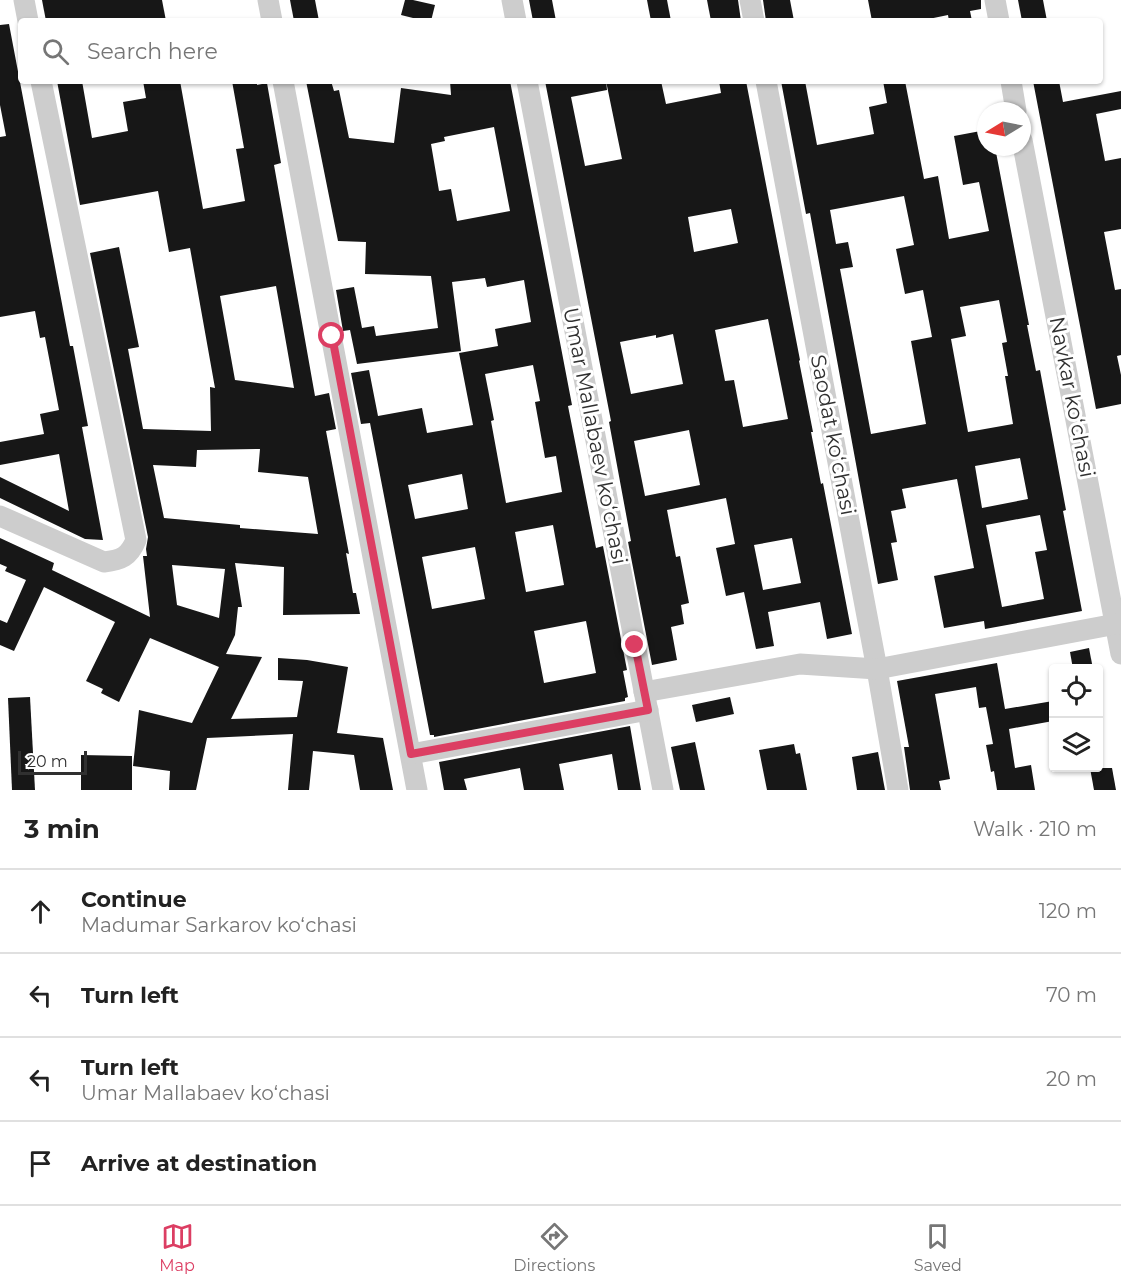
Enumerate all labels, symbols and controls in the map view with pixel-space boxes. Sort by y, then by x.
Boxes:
search box [18,18,1103,84]
icon: search [39,35,72,68]
text: Search here [87,38,218,65]
north arrow [977,102,1031,156]
street label: Umar Mallabaev koʻchasi [558,305,633,567]
street label: Navkar koʻchasi [1045,314,1100,479]
route start [318,322,344,348]
street label: Saodat koʻchasi [806,352,861,517]
route end [621,631,647,657]
map controls [1049,664,1103,772]
button: locate [1049,664,1103,718]
button: layers [1049,718,1103,772]
scale bar [18,748,87,776]
text: 20 m [27,752,68,771]
text: 3 min [24,813,100,845]
text: Walk · 210 m [973,817,1097,841]
text: Continue [81,886,187,913]
icon: ahead [24,895,57,928]
text: 120 m [1039,899,1097,923]
text: Madumar Sarkarov koʻchasi [81,913,357,937]
icon: left [24,979,57,1012]
text: Turn left [81,982,179,1009]
text: 70 m [1046,983,1097,1007]
text: Turn left [81,1054,179,1081]
icon: left [24,1063,57,1096]
text: 20 m [1046,1067,1097,1091]
text: Umar Mallabaev koʻchasi [81,1081,330,1105]
icon: arrive [24,1147,57,1180]
text: Arrive at destination [81,1150,317,1177]
tab: Map [159,1220,195,1275]
tab: Directions [513,1220,595,1275]
tab: Saved [914,1220,962,1275]

